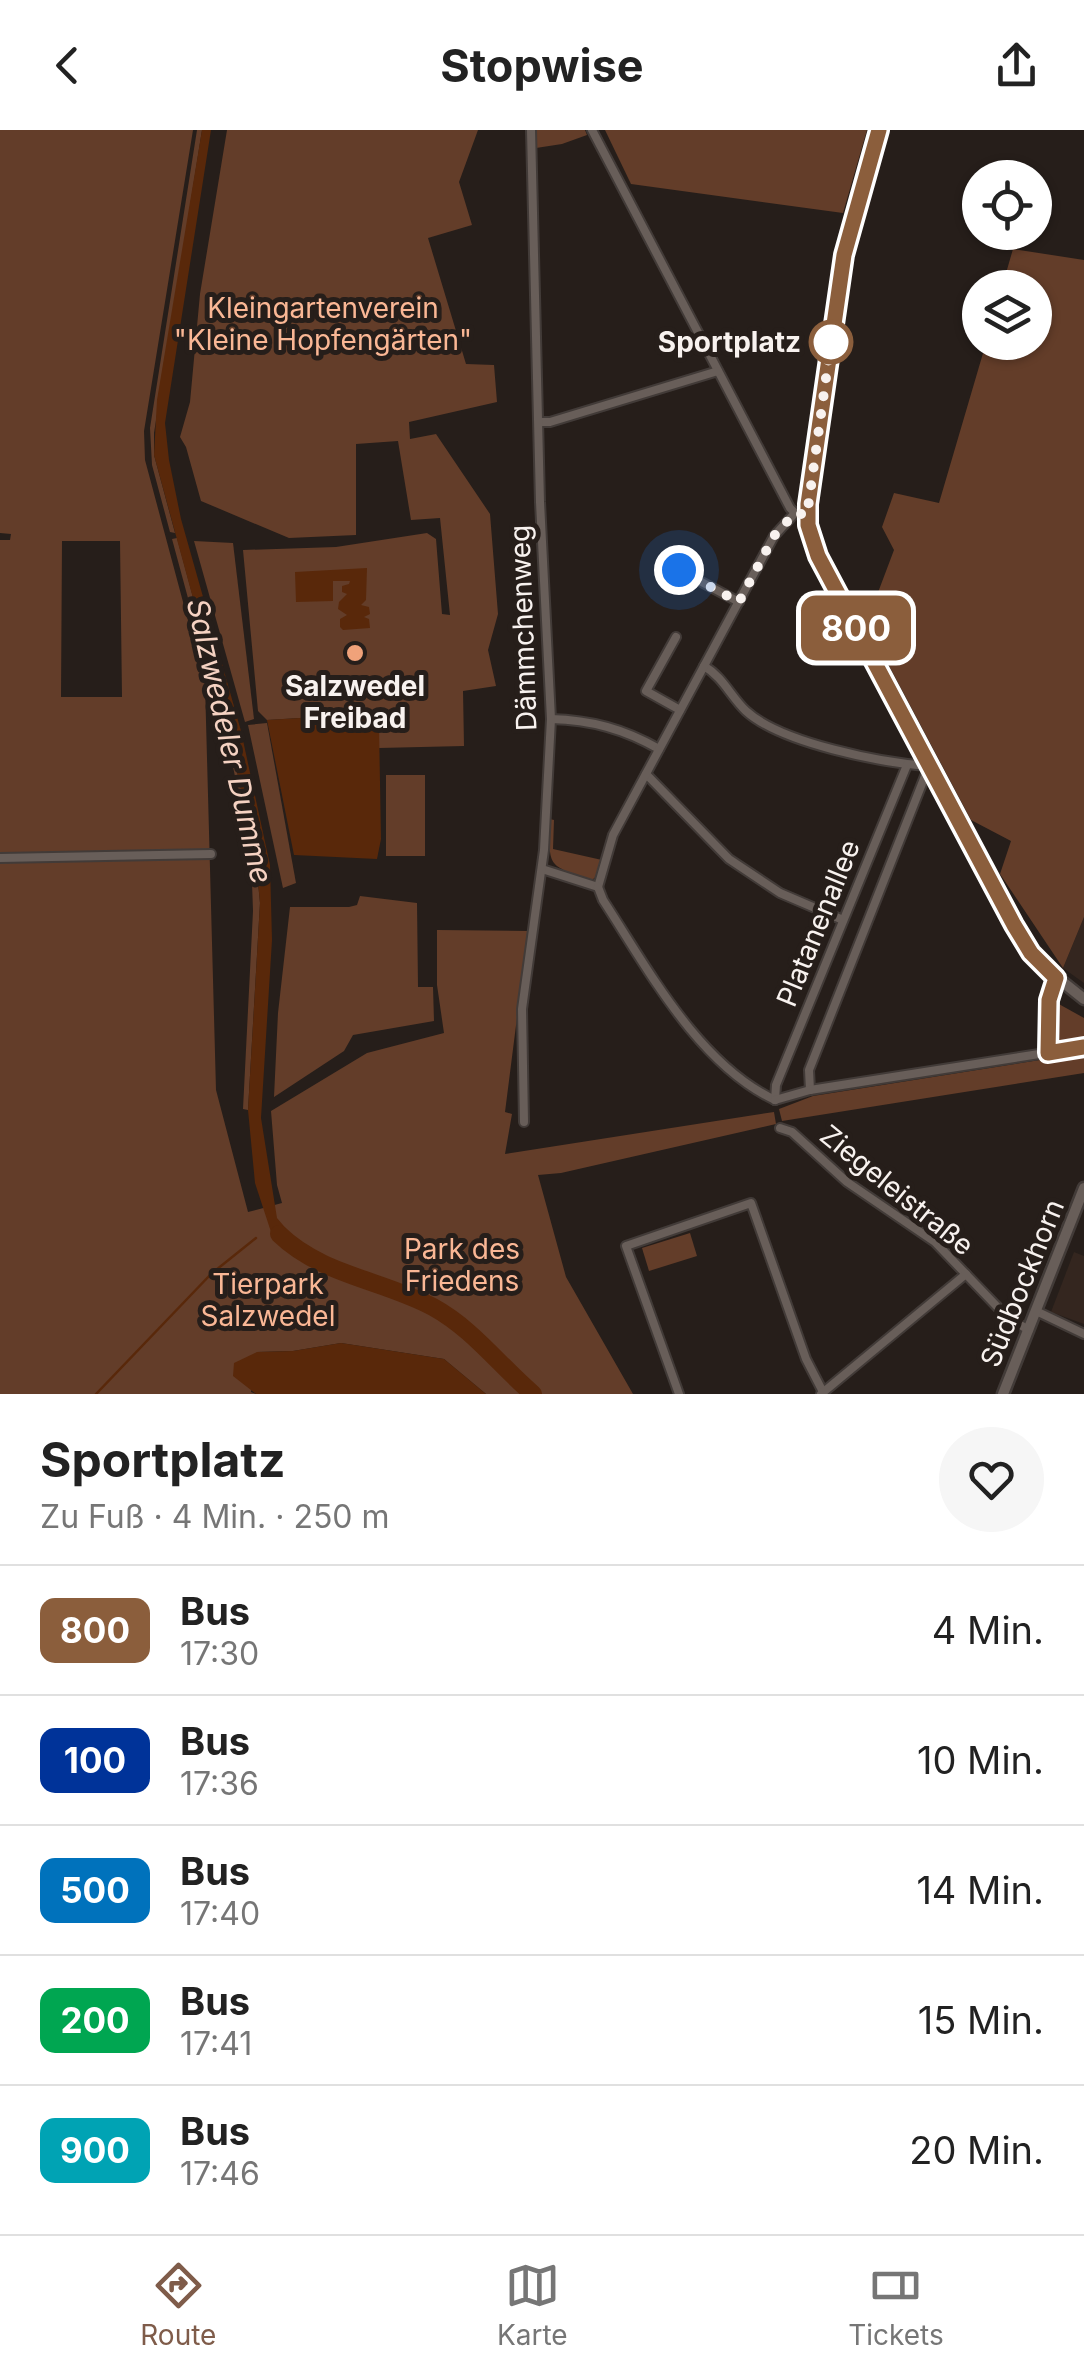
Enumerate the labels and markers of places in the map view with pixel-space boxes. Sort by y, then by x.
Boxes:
marker: Sportplatz [810,321,852,363]
place label: Sportplatz [658,325,801,359]
marker: Salzwedel Freibad [344,642,366,664]
place label: Salzwedel Freibad [285,669,425,735]

